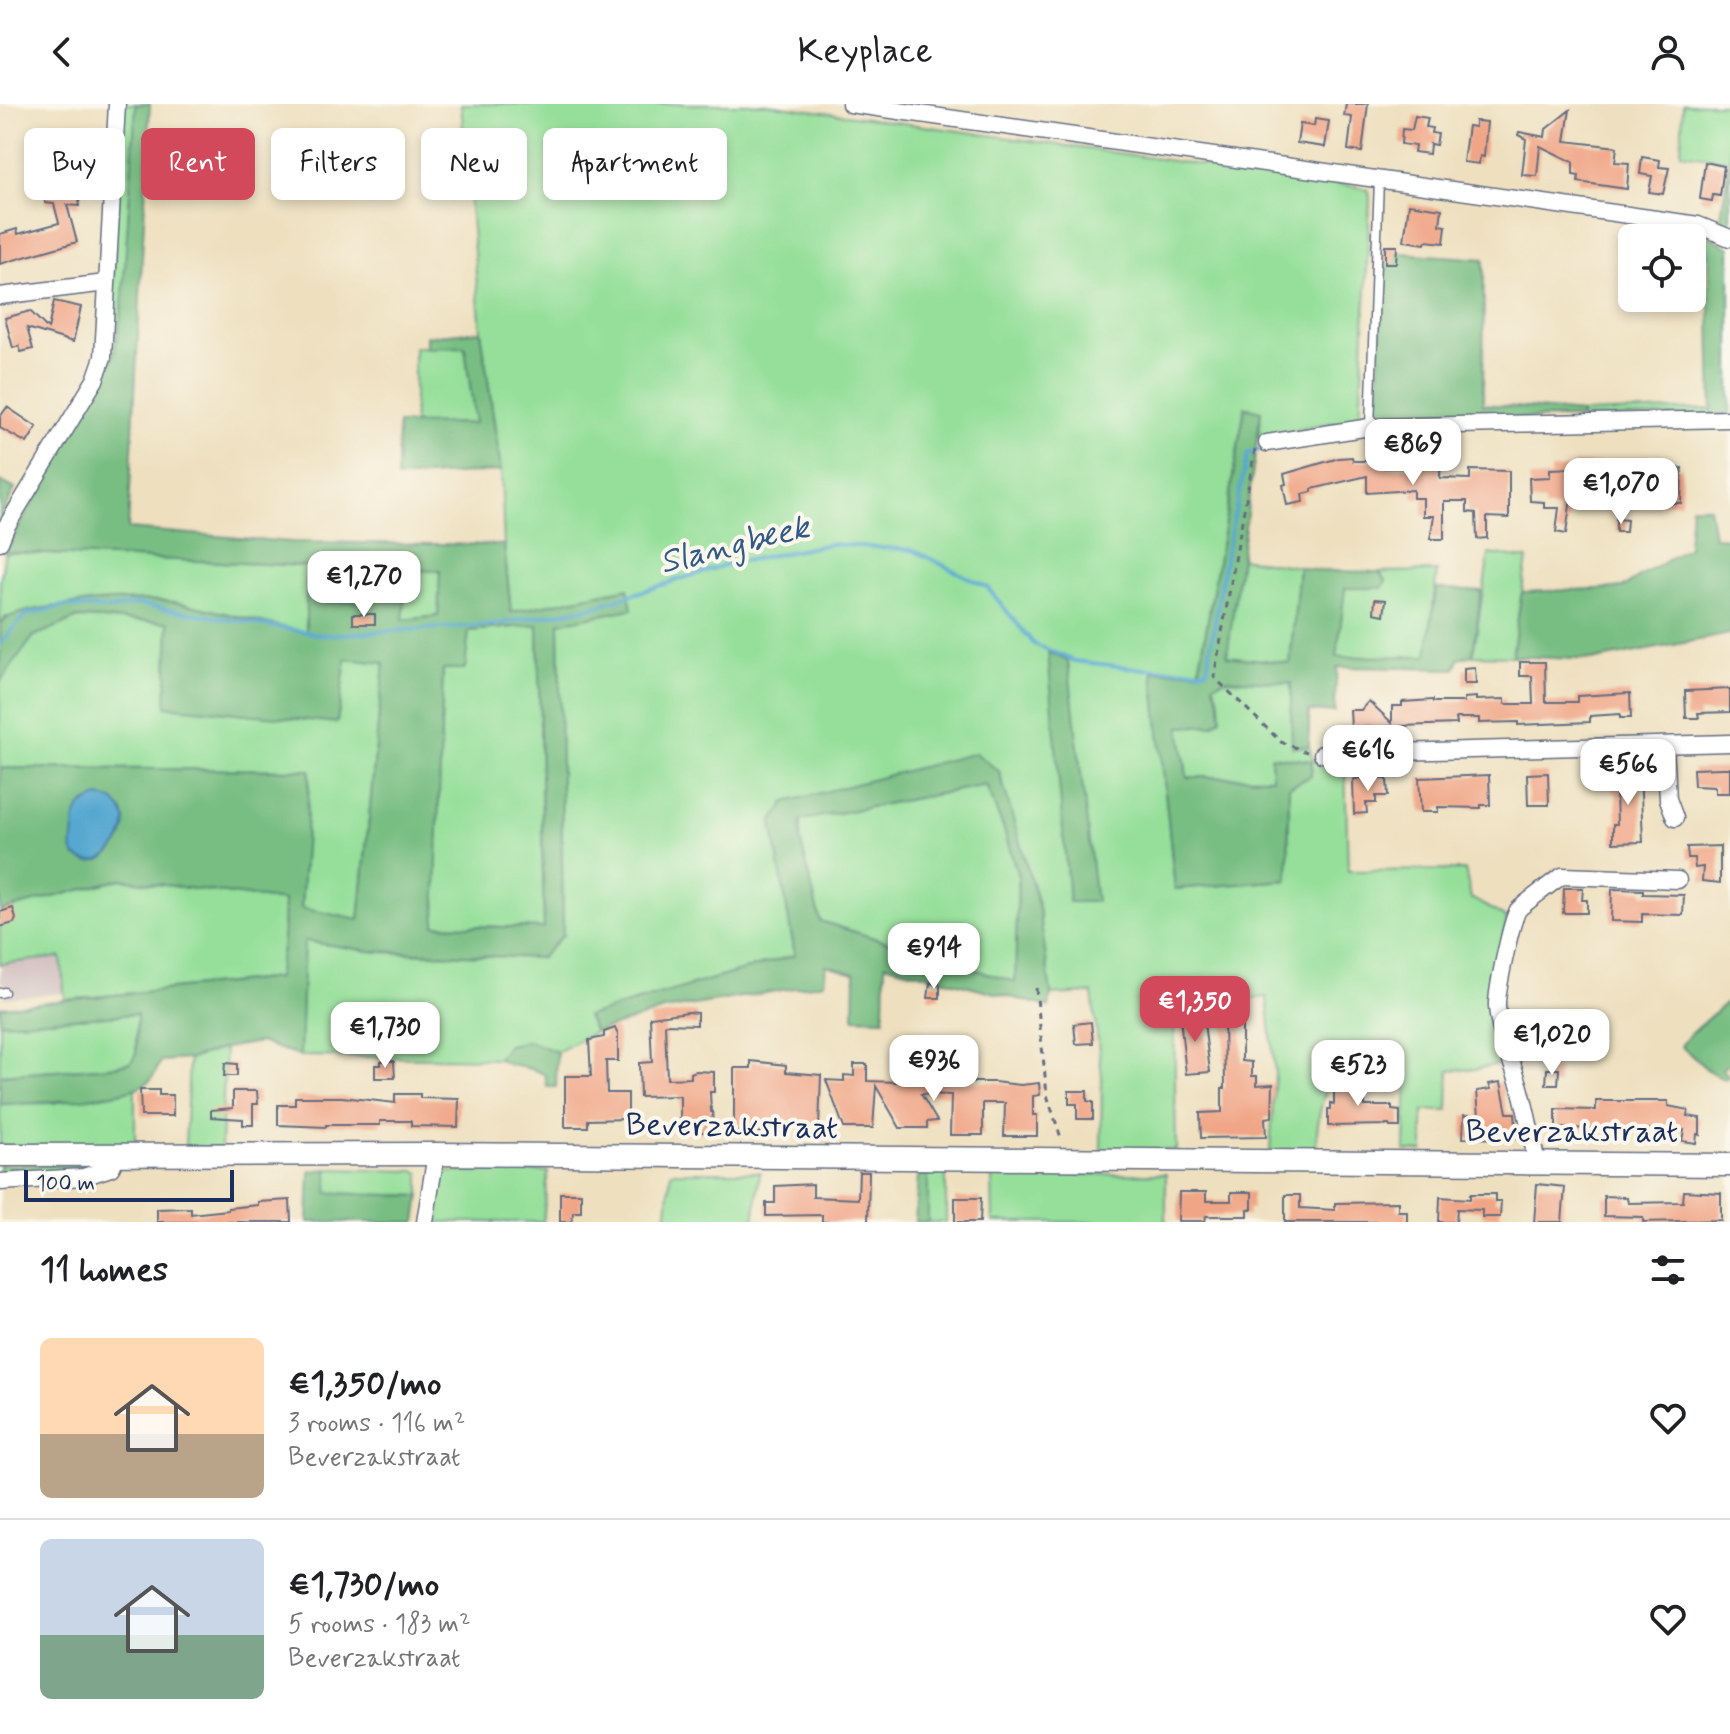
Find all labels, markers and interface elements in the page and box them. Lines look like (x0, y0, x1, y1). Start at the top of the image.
text: Keyplace (797, 29, 933, 76)
icon: back (40, 30, 84, 74)
icon: person (1646, 30, 1690, 74)
chip: Buy (24, 128, 125, 200)
chip: Rent (141, 128, 255, 200)
chip: Filters (271, 128, 405, 200)
chip: New (421, 128, 527, 200)
chip: Apartment (543, 128, 727, 200)
map controls (1618, 224, 1706, 312)
button: locate (1618, 224, 1706, 312)
pin: €869 (1366, 419, 1460, 487)
text: €869 (1383, 428, 1443, 462)
pin: €1,070 (1556, 458, 1686, 526)
text: €1,070 (1582, 467, 1660, 501)
water label: Slangbeek (655, 505, 816, 586)
pin: €1,270 (299, 551, 429, 619)
text: €1,270 (325, 560, 403, 594)
pin: €616 (1321, 725, 1415, 793)
text: €616 (1341, 734, 1395, 768)
pin: €566 (1581, 739, 1675, 807)
text: €566 (1598, 748, 1658, 782)
pin: €914 (887, 923, 981, 991)
text: €914 (906, 932, 962, 966)
pin: €1,350 (1130, 976, 1260, 1044)
text: €1,350 (1158, 985, 1232, 1019)
pin: €1,730 (320, 1002, 450, 1070)
pin: €1,020 (1487, 1009, 1617, 1077)
text: €1,730 (349, 1011, 421, 1045)
text: €1,020 (1512, 1018, 1592, 1052)
pin: €936 (887, 1035, 981, 1103)
pin: €523 (1311, 1040, 1405, 1108)
text: €936 (907, 1044, 961, 1078)
text: €523 (1329, 1049, 1387, 1083)
street label: Beverzakstraat (625, 1104, 839, 1150)
street label: Beverzakstraat (1466, 1111, 1678, 1153)
scale bar (24, 1166, 234, 1202)
text: 100 m (36, 1170, 95, 1198)
text: 11 homes (40, 1248, 168, 1293)
icon: filters (1646, 1248, 1690, 1292)
text: €1,350/mo (288, 1362, 442, 1407)
icon: home (104, 1370, 200, 1466)
icon: heart (1646, 1396, 1690, 1440)
text: 3 rooms · 116 m² (288, 1407, 465, 1441)
text: Beverzakstraat (288, 1441, 461, 1475)
text: €1,730/mo (288, 1563, 439, 1608)
icon: home (104, 1571, 200, 1667)
icon: heart (1646, 1597, 1690, 1641)
text: 5 rooms · 183 m² (288, 1608, 471, 1642)
text: Beverzakstraat (288, 1642, 461, 1676)

